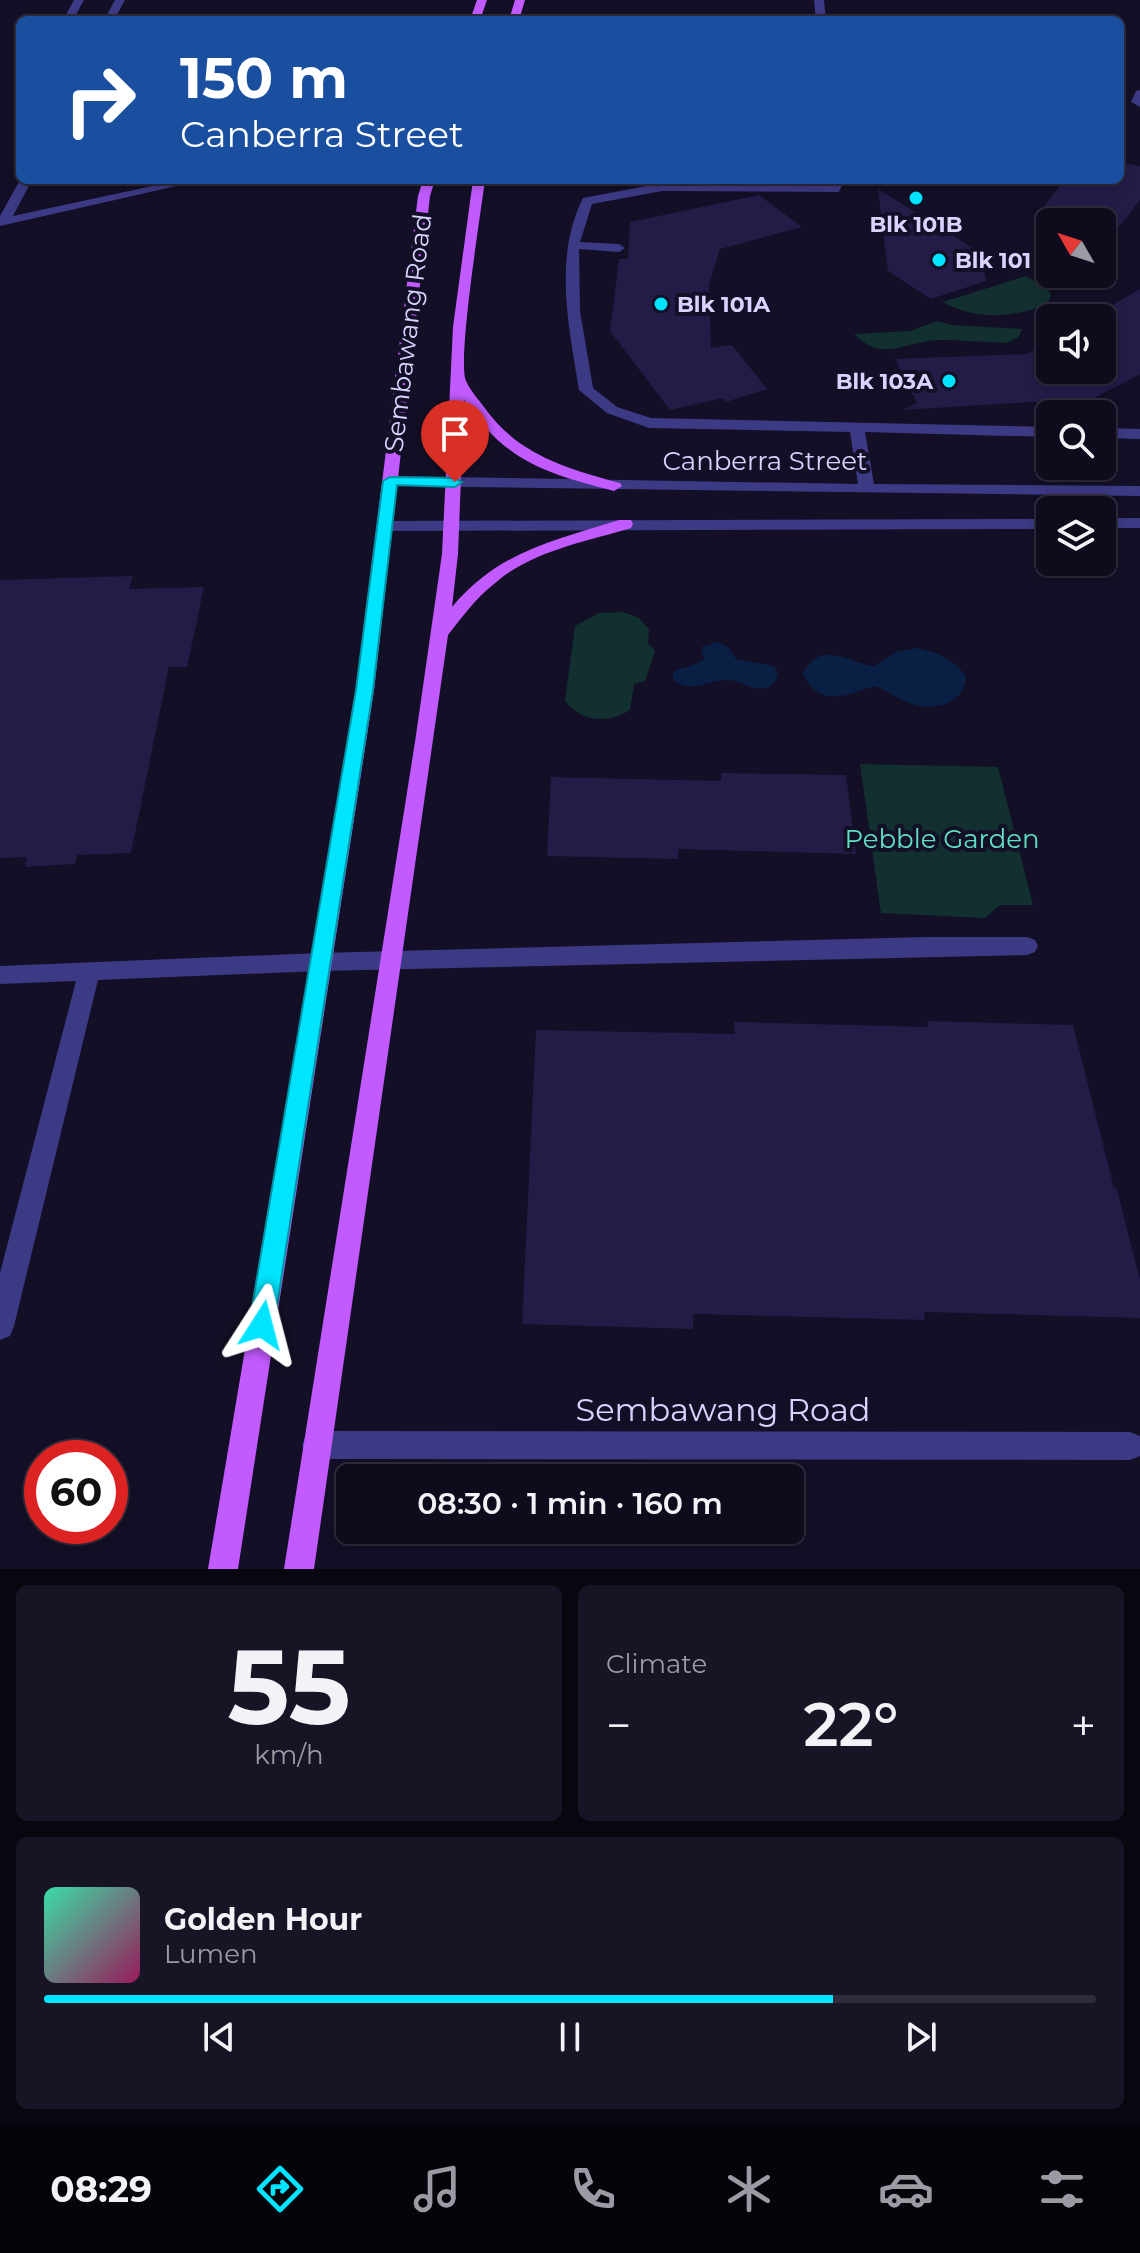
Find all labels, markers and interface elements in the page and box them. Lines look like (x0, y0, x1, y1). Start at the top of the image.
text: 150 m (180, 44, 348, 112)
icon: right (48, 48, 152, 152)
text: Canberra Street (180, 112, 464, 156)
marker: Blk 101B (907, 189, 925, 207)
north arrow (1036, 208, 1116, 288)
map controls (1036, 208, 1116, 576)
place label: Blk 101B (869, 211, 963, 238)
street label: Sembawang Road (378, 212, 438, 454)
place label: Blk 101 (955, 247, 1031, 274)
marker: Blk 101 (930, 251, 948, 269)
place label: Blk 101A (677, 291, 771, 318)
marker: Blk 101A (652, 295, 670, 313)
button: sound (1036, 304, 1116, 384)
place label: Blk 103A (836, 368, 934, 395)
marker: Blk 103A (940, 372, 958, 390)
pin (421, 400, 489, 482)
button: search (1036, 400, 1116, 480)
icon: arrive (433, 412, 477, 456)
street label: Canberra Street (663, 445, 867, 477)
button: layers (1036, 496, 1116, 576)
park label: Pebble Garden (844, 823, 1040, 855)
position arrow (220, 1283, 304, 1367)
street label: Sembawang Road (575, 1390, 871, 1429)
speed limit sign: 60 (24, 1440, 128, 1544)
text: 08:30 · 1 min · 160 m (417, 1485, 723, 1522)
text: 55 (227, 1623, 351, 1750)
text: Climate (606, 1648, 707, 1680)
text: 22° (804, 1688, 898, 1761)
text: − (606, 1698, 631, 1752)
text: + (1071, 1698, 1096, 1752)
text: km/h (254, 1739, 324, 1771)
text: Golden Hour (164, 1901, 362, 1938)
text: Lumen (164, 1938, 257, 1970)
icon: previous (197, 2015, 241, 2059)
icon: pause (548, 2015, 592, 2059)
icon: next (899, 2015, 943, 2059)
icon: directions (252, 2161, 308, 2217)
icon: music (409, 2161, 465, 2217)
icon: phone (565, 2161, 621, 2217)
icon: climate (721, 2161, 777, 2217)
icon: car (878, 2161, 934, 2217)
icon: filters (1034, 2161, 1090, 2217)
text: 08:29 (50, 2167, 152, 2211)

